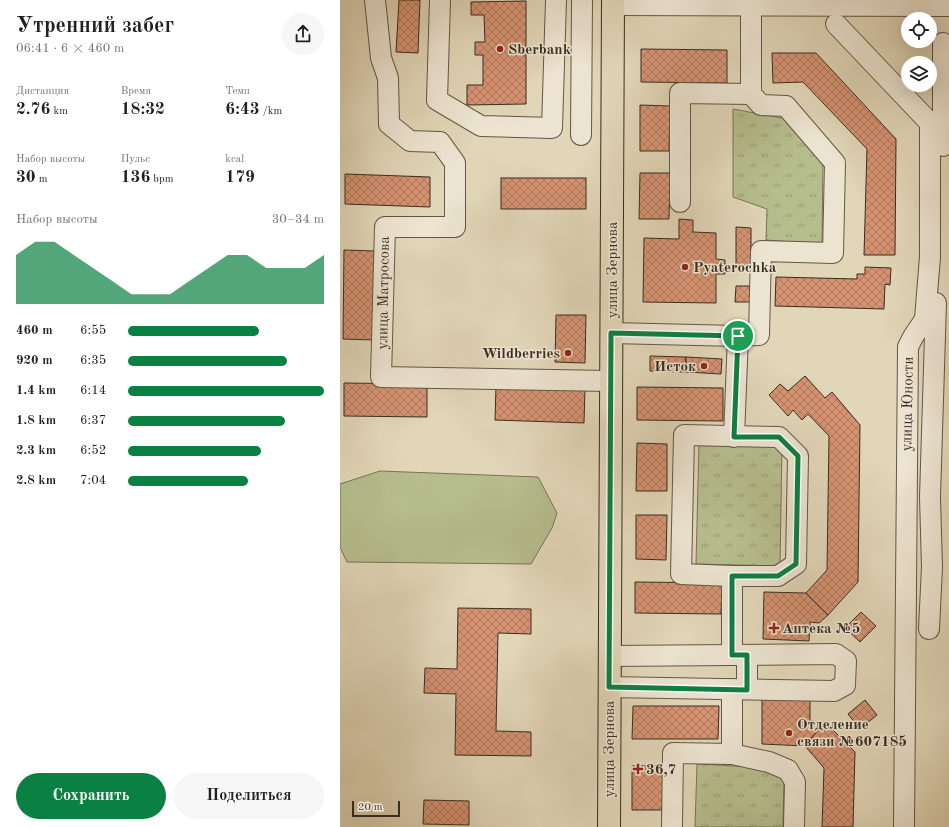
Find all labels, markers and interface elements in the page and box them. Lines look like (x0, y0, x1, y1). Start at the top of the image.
map controls (901, 12, 937, 92)
button: locate (901, 12, 937, 48)
button: share (282, 13, 324, 55)
text: Утренний забег (16, 15, 174, 37)
text: 06:41 · 6 × 460 m (16, 42, 124, 55)
place label: Sberbank (508, 43, 572, 58)
marker: Sberbank (495, 44, 505, 54)
button: layers (901, 56, 937, 92)
text: Дистанция (16, 86, 69, 97)
text: Время (121, 86, 151, 97)
text: Темп (225, 86, 250, 97)
text: 2.76 (16, 101, 50, 118)
text: 18:32 (121, 101, 165, 118)
text: 6:43 (225, 101, 260, 118)
text: km (50, 106, 68, 117)
text: /km (260, 106, 282, 117)
text: Набор высоты (16, 154, 85, 165)
text: Пульс (121, 154, 150, 165)
text: kcal (225, 154, 244, 165)
text: 30 (16, 169, 36, 186)
text: 136 (121, 169, 150, 186)
text: 179 (225, 169, 255, 186)
text: m (36, 174, 48, 185)
text: bpm (150, 174, 173, 185)
text: Набор высоты (16, 213, 98, 226)
text: 30–34 m (272, 213, 324, 226)
street label: улица Зернова (606, 221, 621, 318)
street label: улица Матросова (376, 236, 393, 350)
place label: Pyaterochka (693, 261, 777, 276)
marker: Pyaterochka (680, 262, 690, 272)
pin (721, 319, 755, 353)
text: 460 m (16, 324, 53, 337)
text: 6:55 (80, 324, 106, 337)
icon: arrive (727, 325, 749, 347)
place label: Wildberries (482, 347, 560, 362)
marker: Wildberries (563, 348, 573, 358)
text: 920 m (16, 354, 53, 367)
text: 6:35 (80, 354, 106, 367)
street label: улица Юности (900, 356, 917, 452)
place label: Исток (654, 360, 696, 375)
marker: Исток (699, 361, 709, 371)
text: 1.4 km (16, 384, 56, 397)
text: 6:14 (80, 384, 106, 397)
text: 1.8 km (16, 414, 56, 427)
text: 6:37 (80, 414, 106, 427)
text: 2.3 km (16, 444, 56, 457)
text: 6:52 (80, 444, 106, 457)
text: 2.8 km (16, 474, 56, 487)
text: 7:04 (80, 474, 106, 487)
place label: Аптека №5 (782, 622, 861, 637)
marker: Аптека №5 (769, 623, 779, 633)
street label: улица Зернова (603, 700, 618, 797)
place label: Отделение связи №607185 (797, 718, 907, 750)
marker: Отделение связи №607185 (784, 728, 794, 738)
place label: 36,7 (646, 763, 676, 778)
marker: 36,7 (633, 764, 643, 774)
button: Сохранить (16, 773, 166, 819)
button: Поделиться (174, 773, 324, 819)
scale bar (352, 799, 400, 818)
text: 20 m (358, 802, 383, 813)

